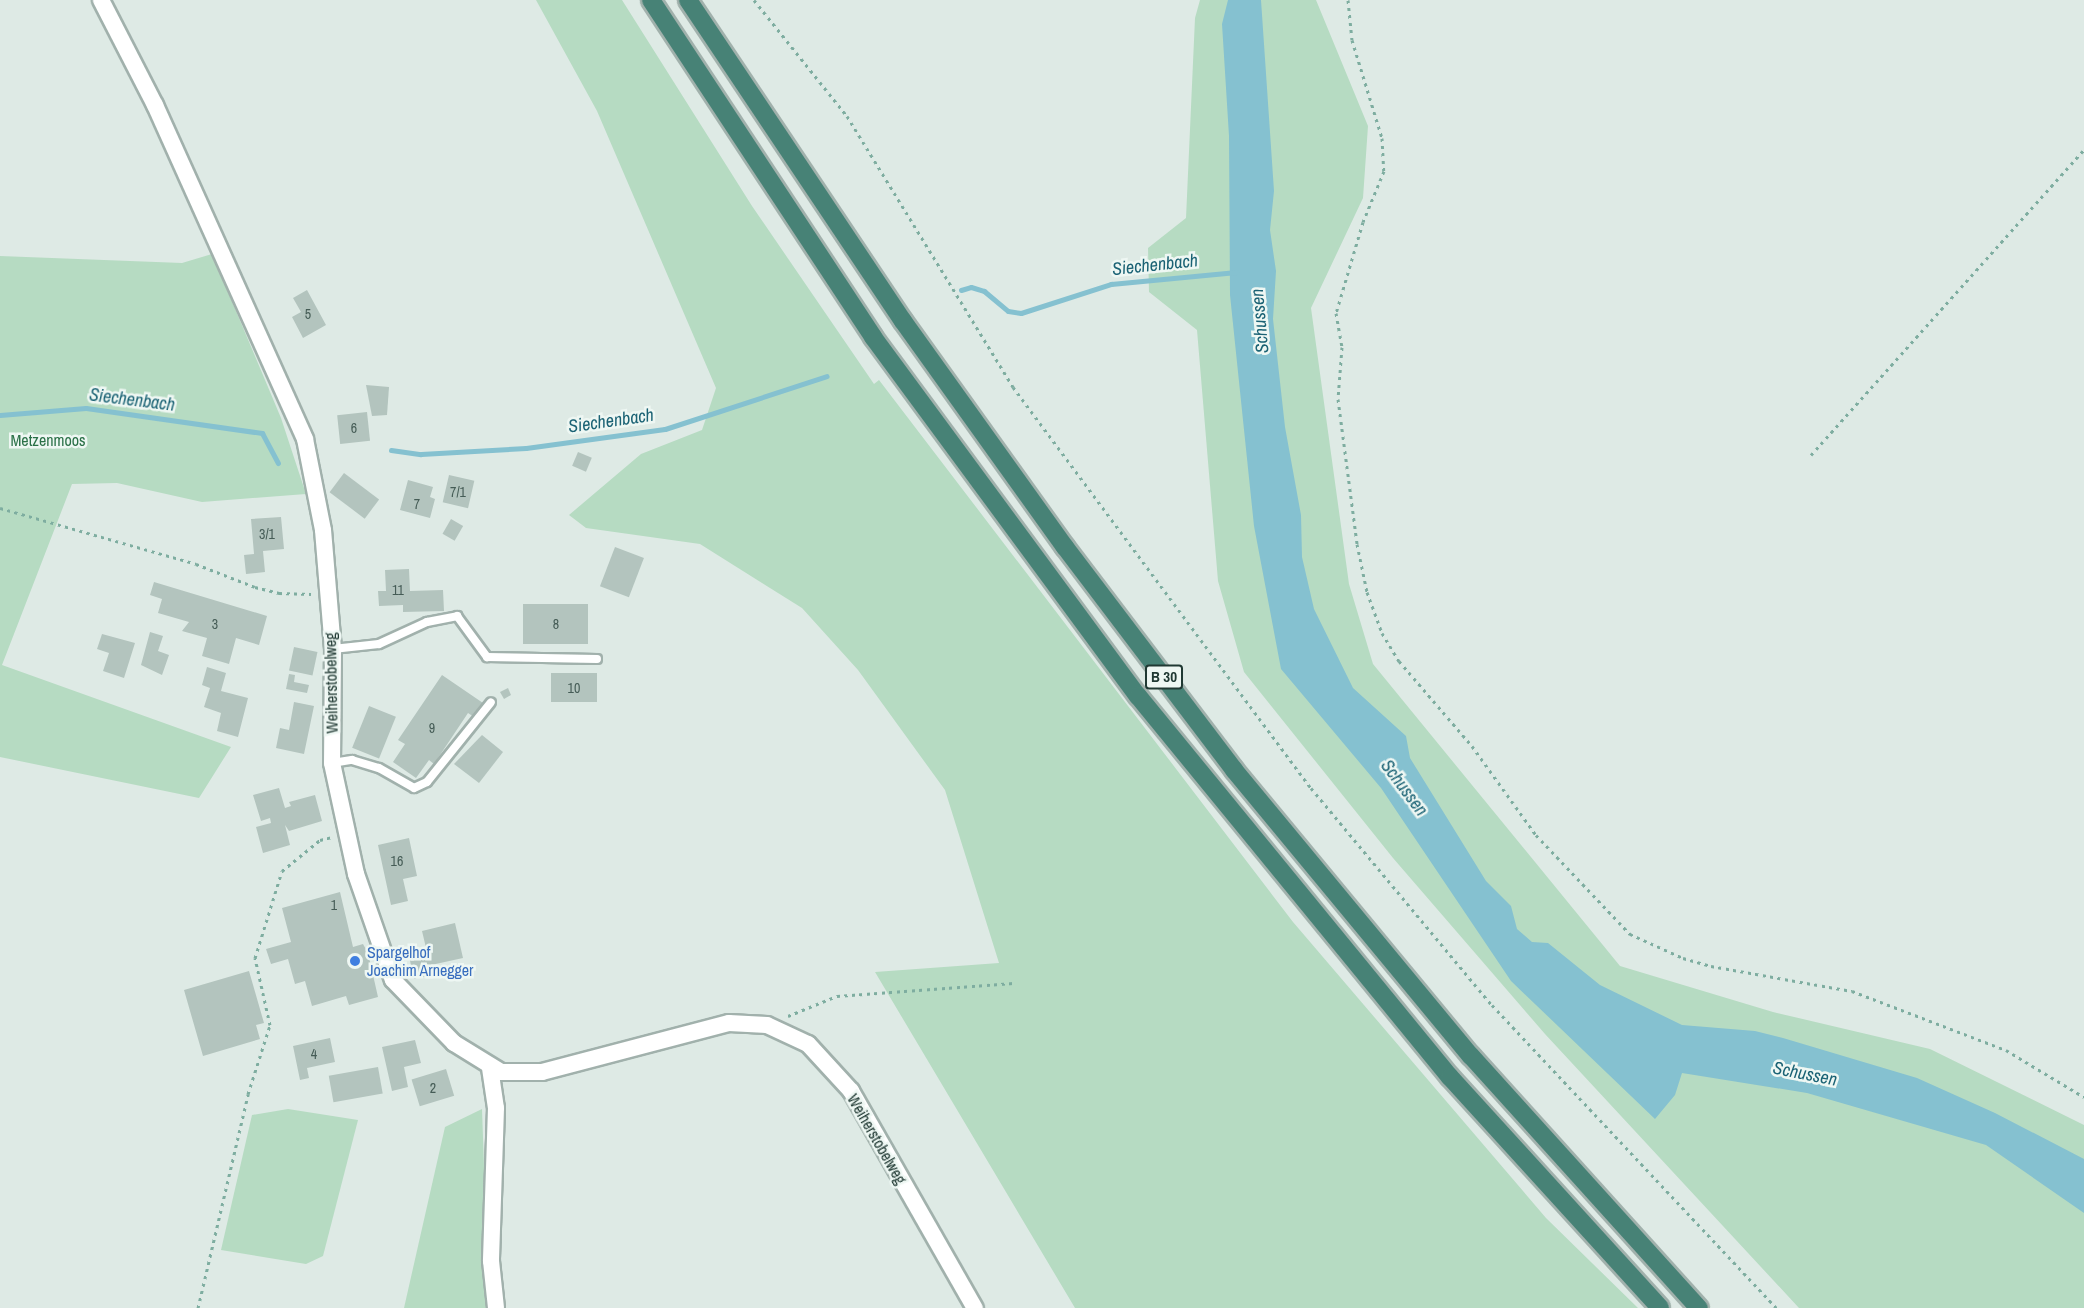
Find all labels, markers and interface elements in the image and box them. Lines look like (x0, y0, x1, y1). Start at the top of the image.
water label: Siechenbach (1111, 250, 1199, 280)
water label: Schussen (1246, 288, 1274, 354)
house number: 5 (305, 306, 311, 322)
water label: Siechenbach (88, 384, 176, 416)
water label: Siechenbach (567, 404, 655, 438)
house number: 6 (351, 420, 357, 436)
park label: Metzenmoos (10, 430, 86, 450)
house number: 7/1 (450, 484, 466, 500)
house number: 7 (414, 496, 420, 512)
house number: 3/1 (259, 526, 275, 542)
house number: 11 (392, 582, 404, 598)
house number: 3 (212, 616, 218, 632)
house number: 8 (553, 616, 559, 632)
street label: Weiherstobelweg (321, 632, 341, 734)
road number: B 30 (1144, 665, 1184, 689)
house number: 10 (568, 680, 580, 696)
house number: 9 (429, 720, 435, 736)
water label: Schussen (1376, 756, 1432, 820)
house number: 16 (391, 853, 403, 869)
house number: 1 (331, 897, 337, 913)
place label: Spargelhof Joachim Arnegger (367, 942, 474, 980)
marker: Spargelhof Joachim Arnegger (348, 954, 362, 968)
house number: 4 (311, 1046, 317, 1062)
water label: Schussen (1771, 1057, 1839, 1091)
house number: 2 (430, 1080, 436, 1096)
street label: Weiherstobelweg (843, 1090, 911, 1188)

